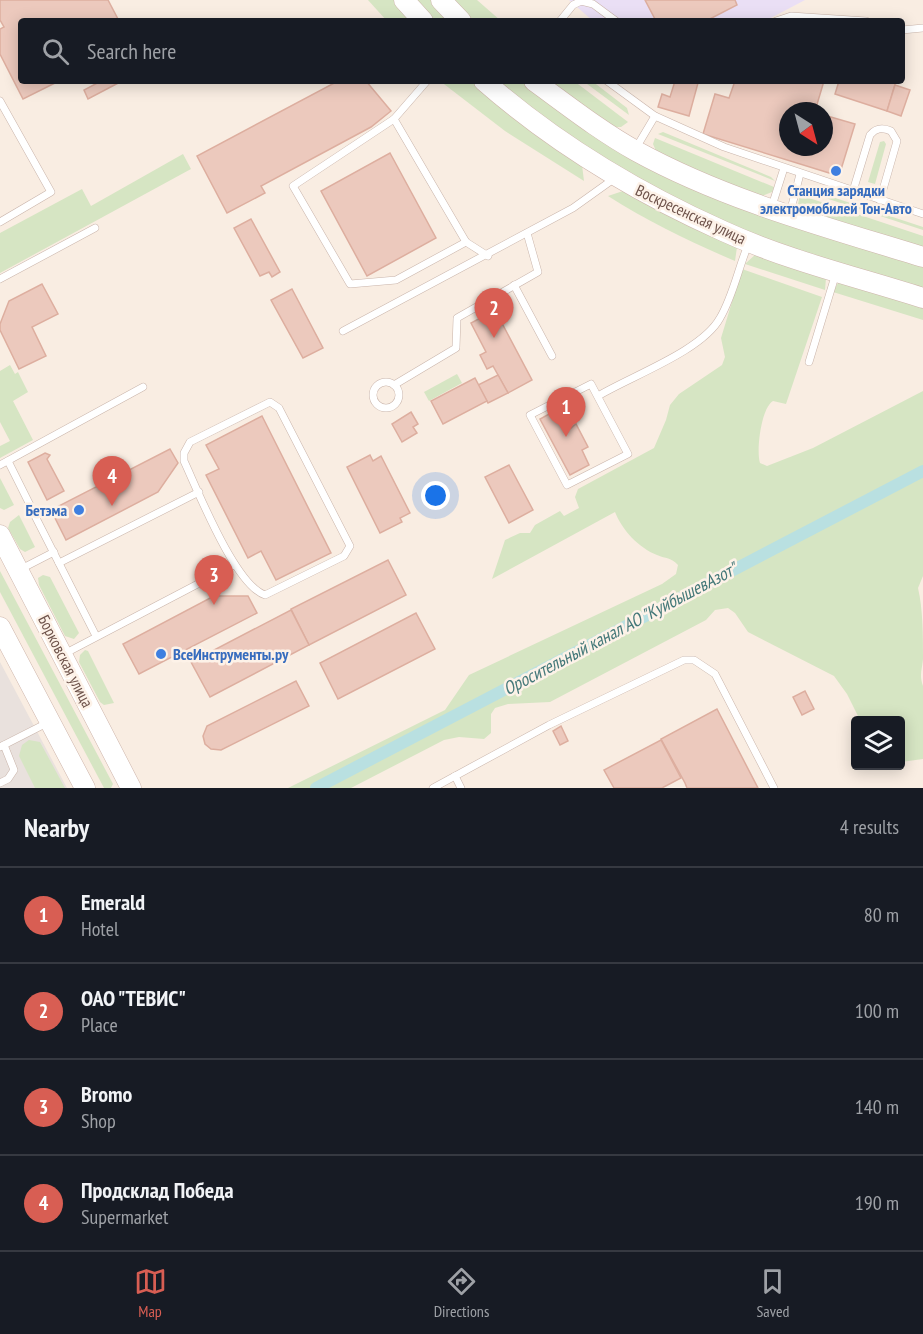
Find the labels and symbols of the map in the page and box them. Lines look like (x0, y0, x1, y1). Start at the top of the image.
north arrow (779, 102, 833, 156)
marker: Станция зарядки электромобилей Тон-Авто (829, 164, 843, 178)
street label: Воскресенская улица (633, 180, 749, 248)
place label: Станция зарядки электромобилей Тон-Авто (760, 180, 912, 218)
pin: 2 (474, 288, 514, 338)
pin: 1 (546, 388, 586, 437)
pin: 4 (92, 456, 132, 506)
your location (421, 481, 450, 510)
place label: Бетэма (25, 500, 67, 520)
marker: Бетэма (72, 503, 86, 517)
pin: 3 (194, 556, 234, 605)
water label: Оросительный канал АО "КуйбышевАзот" (499, 556, 743, 700)
street label: Борковская улица (34, 611, 98, 711)
place label: ВсеИнструменты.ру (173, 644, 289, 664)
marker: ВсеИнструменты.ру (154, 647, 168, 661)

